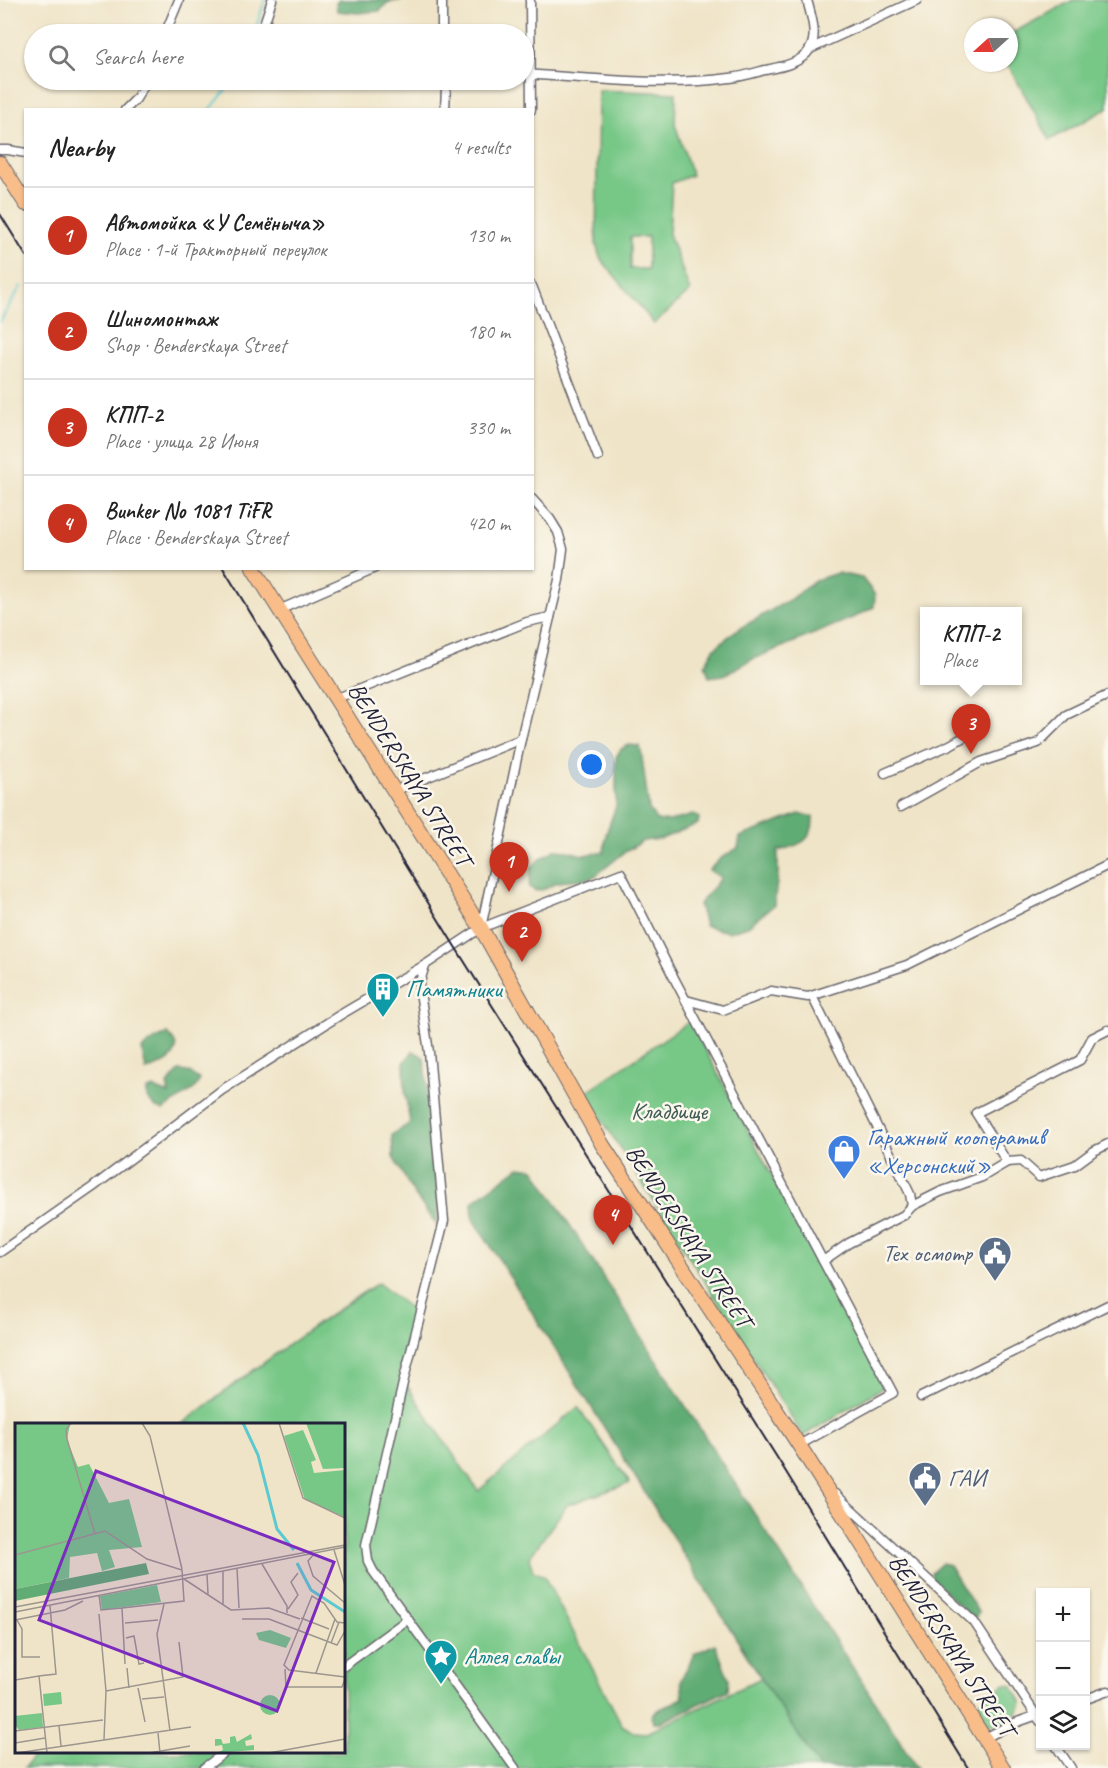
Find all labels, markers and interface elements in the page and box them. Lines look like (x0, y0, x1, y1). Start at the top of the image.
north arrow (964, 18, 1018, 72)
search box (24, 24, 534, 90)
icon: search (45, 41, 78, 74)
text: Search here (93, 43, 183, 71)
text: Nearby (48, 131, 113, 164)
text: 4 results (451, 135, 510, 160)
text: Автомойка «У Семёныча» (105, 209, 325, 237)
text: 1 (63, 223, 72, 248)
text: 130 m (467, 223, 510, 248)
text: Place · 1-й Тракторный переулок (105, 237, 326, 262)
text: Шиномонтаж (105, 305, 218, 333)
text: 2 (63, 319, 72, 344)
text: 180 m (467, 319, 510, 344)
text: Shop · Benderskaya Street (105, 333, 286, 358)
text: КПП-2 (105, 401, 163, 429)
text: 3 (63, 415, 72, 440)
text: 330 m (467, 415, 510, 440)
text: Place · улица 28 Июня (105, 429, 257, 454)
text: Bunker No 1081 TiFR (105, 497, 271, 525)
text: 4 (63, 511, 72, 536)
text: 420 m (467, 511, 510, 536)
text: Place · Benderskaya Street (105, 525, 287, 550)
popup (920, 607, 1022, 685)
text: КПП-2 (942, 620, 1000, 648)
text: Place (942, 648, 977, 673)
street label: BENDERSKAYA STREET (341, 677, 482, 876)
pin: 3 (952, 704, 990, 754)
your location (577, 750, 606, 779)
pin: 1 (490, 842, 528, 892)
pin: 2 (502, 912, 542, 962)
building icon: Памятники (365, 971, 401, 1018)
place label: Памятники (406, 974, 504, 1004)
park label: Кладбище (631, 1096, 709, 1126)
place label: Гаражный кооператив «Херсонский» (867, 1122, 1049, 1180)
shop icon: Гаражный кооператив «Херсонский» (826, 1133, 862, 1180)
street label: BENDERSKAYA STREET (619, 1139, 762, 1338)
pin: 4 (594, 1196, 632, 1245)
public building icon: Тех осмотр (977, 1235, 1013, 1282)
place label: Тех осмотр (883, 1238, 974, 1268)
inset map (15, 1423, 345, 1753)
public building icon: ГАИ (907, 1460, 943, 1507)
place label: ГАИ (948, 1463, 990, 1493)
street label: BENDERSKAYA STREET (882, 1548, 1025, 1747)
map controls (1036, 1588, 1090, 1750)
button: + (1036, 1588, 1090, 1642)
place icon: Аллея славы (423, 1638, 459, 1685)
place label: Аллея славы (464, 1641, 562, 1671)
button: − (1036, 1642, 1090, 1696)
button: layers (1036, 1696, 1090, 1750)

